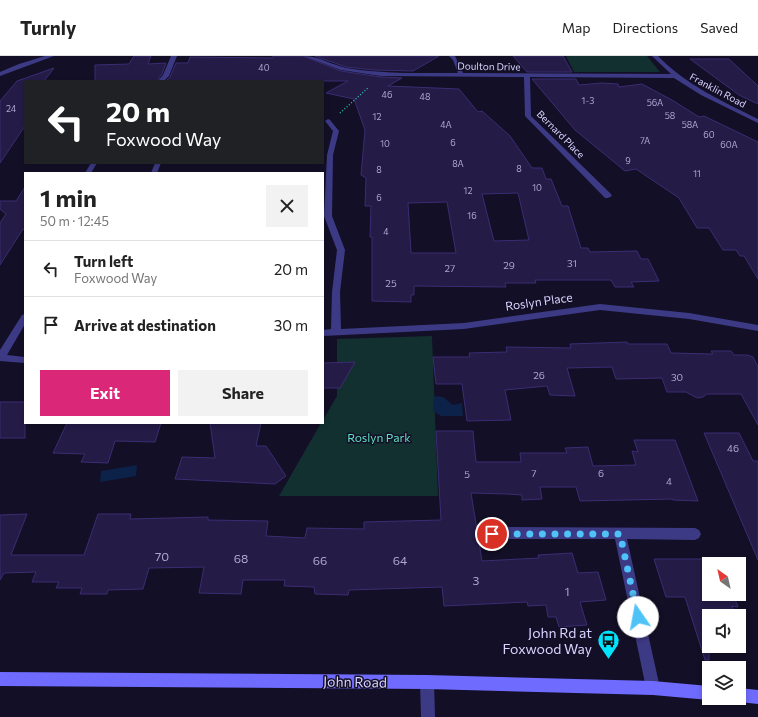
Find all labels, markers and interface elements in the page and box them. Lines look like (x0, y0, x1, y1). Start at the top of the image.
text: Turnly (20, 16, 76, 39)
text: Map (562, 19, 591, 36)
text: Directions (613, 19, 678, 36)
text: Saved (700, 19, 738, 36)
street label: Doulton Drive (457, 59, 521, 73)
house number: 40 (258, 62, 270, 73)
street label: Franklin Road (688, 70, 748, 110)
house number: 46 (382, 89, 392, 100)
house number: 48 (420, 91, 430, 102)
text: 20 m (106, 94, 170, 128)
house number: 1-3 (582, 95, 594, 106)
icon: left (40, 96, 92, 148)
house number: 56A (647, 97, 663, 108)
house number: 24 (6, 103, 17, 114)
street label: Bernard Place (535, 108, 587, 160)
house number: 58 (665, 110, 675, 121)
house number: 12 (373, 111, 381, 122)
house number: 4A (440, 119, 452, 130)
house number: 58A (682, 119, 698, 130)
text: Foxwood Way (106, 128, 221, 150)
house number: 60 (703, 129, 715, 140)
house number: 7A (640, 135, 650, 146)
house number: 6 (450, 137, 456, 148)
house number: 10 (380, 138, 390, 149)
house number: 60A (720, 139, 738, 150)
house number: 9 (625, 155, 631, 166)
house number: 8A (452, 158, 464, 169)
house number: 8 (516, 163, 522, 174)
house number: 8 (376, 164, 382, 175)
house number: 11 (693, 168, 701, 179)
house number: 10 (532, 182, 542, 193)
text: 1 min (40, 183, 97, 212)
button: close (266, 185, 308, 227)
house number: 12 (464, 185, 472, 196)
house number: 6 (376, 192, 382, 203)
house number: 16 (467, 210, 477, 221)
text: 50 m · 12:45 (40, 213, 109, 229)
house number: 4 (383, 226, 389, 237)
text: Turn left (74, 252, 133, 270)
house number: 31 (567, 257, 577, 269)
icon: left (40, 258, 62, 280)
house number: 29 (503, 259, 515, 271)
text: 20 m (274, 260, 308, 278)
house number: 27 (445, 262, 455, 274)
text: Foxwood Way (74, 270, 157, 286)
house number: 25 (385, 277, 397, 289)
street label: Roslyn Place (504, 289, 573, 313)
icon: arrive (40, 314, 62, 336)
text: Arrive at destination (74, 316, 216, 334)
text: 30 m (274, 316, 308, 334)
house number: 26 (533, 369, 545, 381)
button: Exit (40, 370, 170, 416)
button: Share (178, 370, 308, 416)
house number: 30 (671, 371, 683, 383)
park label: Roslyn Park (347, 430, 411, 444)
house number: 46 (727, 442, 739, 454)
house number: 7 (531, 467, 537, 479)
house number: 6 (598, 467, 604, 479)
house number: 5 (464, 468, 470, 480)
house number: 4 (666, 475, 672, 487)
pin (475, 517, 509, 551)
icon: arrive (481, 523, 503, 545)
house number: 70 (155, 549, 169, 563)
house number: 68 (234, 551, 248, 565)
house number: 66 (313, 553, 327, 567)
house number: 64 (393, 553, 407, 567)
north arrow (702, 557, 746, 601)
map controls (702, 557, 746, 705)
house number: 3 (473, 573, 480, 587)
house number: 1 (564, 584, 570, 598)
position arrow (617, 596, 659, 638)
button: sound (702, 609, 746, 653)
place label: John Rd at Foxwood Way (502, 624, 592, 657)
bus stop icon: John Rd at Foxwood Way (595, 628, 621, 661)
button: layers (702, 661, 746, 705)
street label: John Road (323, 672, 387, 691)

